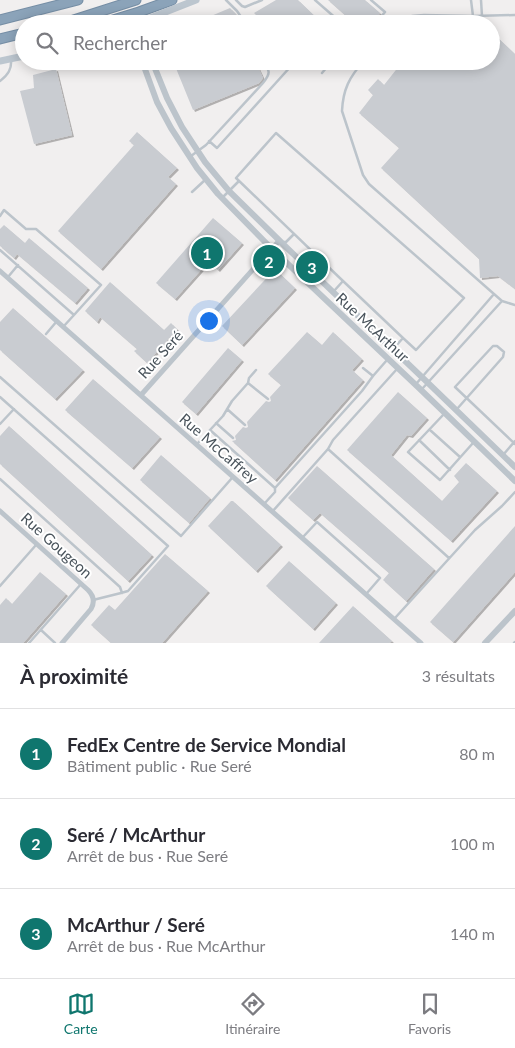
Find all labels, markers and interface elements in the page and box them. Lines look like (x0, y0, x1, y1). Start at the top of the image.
search box (15, 15, 500, 70)
icon: search (33, 29, 61, 57)
text: Rechercher (73, 31, 167, 54)
pin: 1 (191, 234, 223, 272)
pin: 2 (253, 242, 285, 280)
pin: 3 (296, 248, 328, 286)
street label: Rue McArthur (333, 289, 414, 366)
your location (196, 308, 222, 334)
street label: Rue Seré (134, 326, 186, 382)
street label: Rue McCaffrey (176, 409, 262, 487)
street label: Rue Gougeon (18, 508, 96, 582)
text: À proximité (20, 663, 128, 688)
text: 3 résultats (422, 666, 495, 685)
text: FedEx Centre de Service Mondial (67, 733, 346, 756)
text: 1 (31, 744, 41, 763)
text: 80 m (459, 744, 495, 763)
text: Bâtiment public · Rue Seré (67, 756, 252, 775)
text: Seré / McArthur (67, 823, 205, 846)
text: 2 (31, 834, 41, 853)
text: 100 m (450, 834, 495, 853)
text: Arrêt de bus · Rue Seré (67, 846, 228, 865)
text: McArthur / Seré (67, 913, 205, 936)
text: 3 (31, 924, 41, 943)
text: 140 m (450, 924, 495, 943)
text: Arrêt de bus · Rue McArthur (67, 936, 265, 955)
tab: Carte (64, 990, 98, 1037)
tab: Itinéraire (225, 990, 280, 1037)
tab: Favoris (408, 990, 451, 1037)

